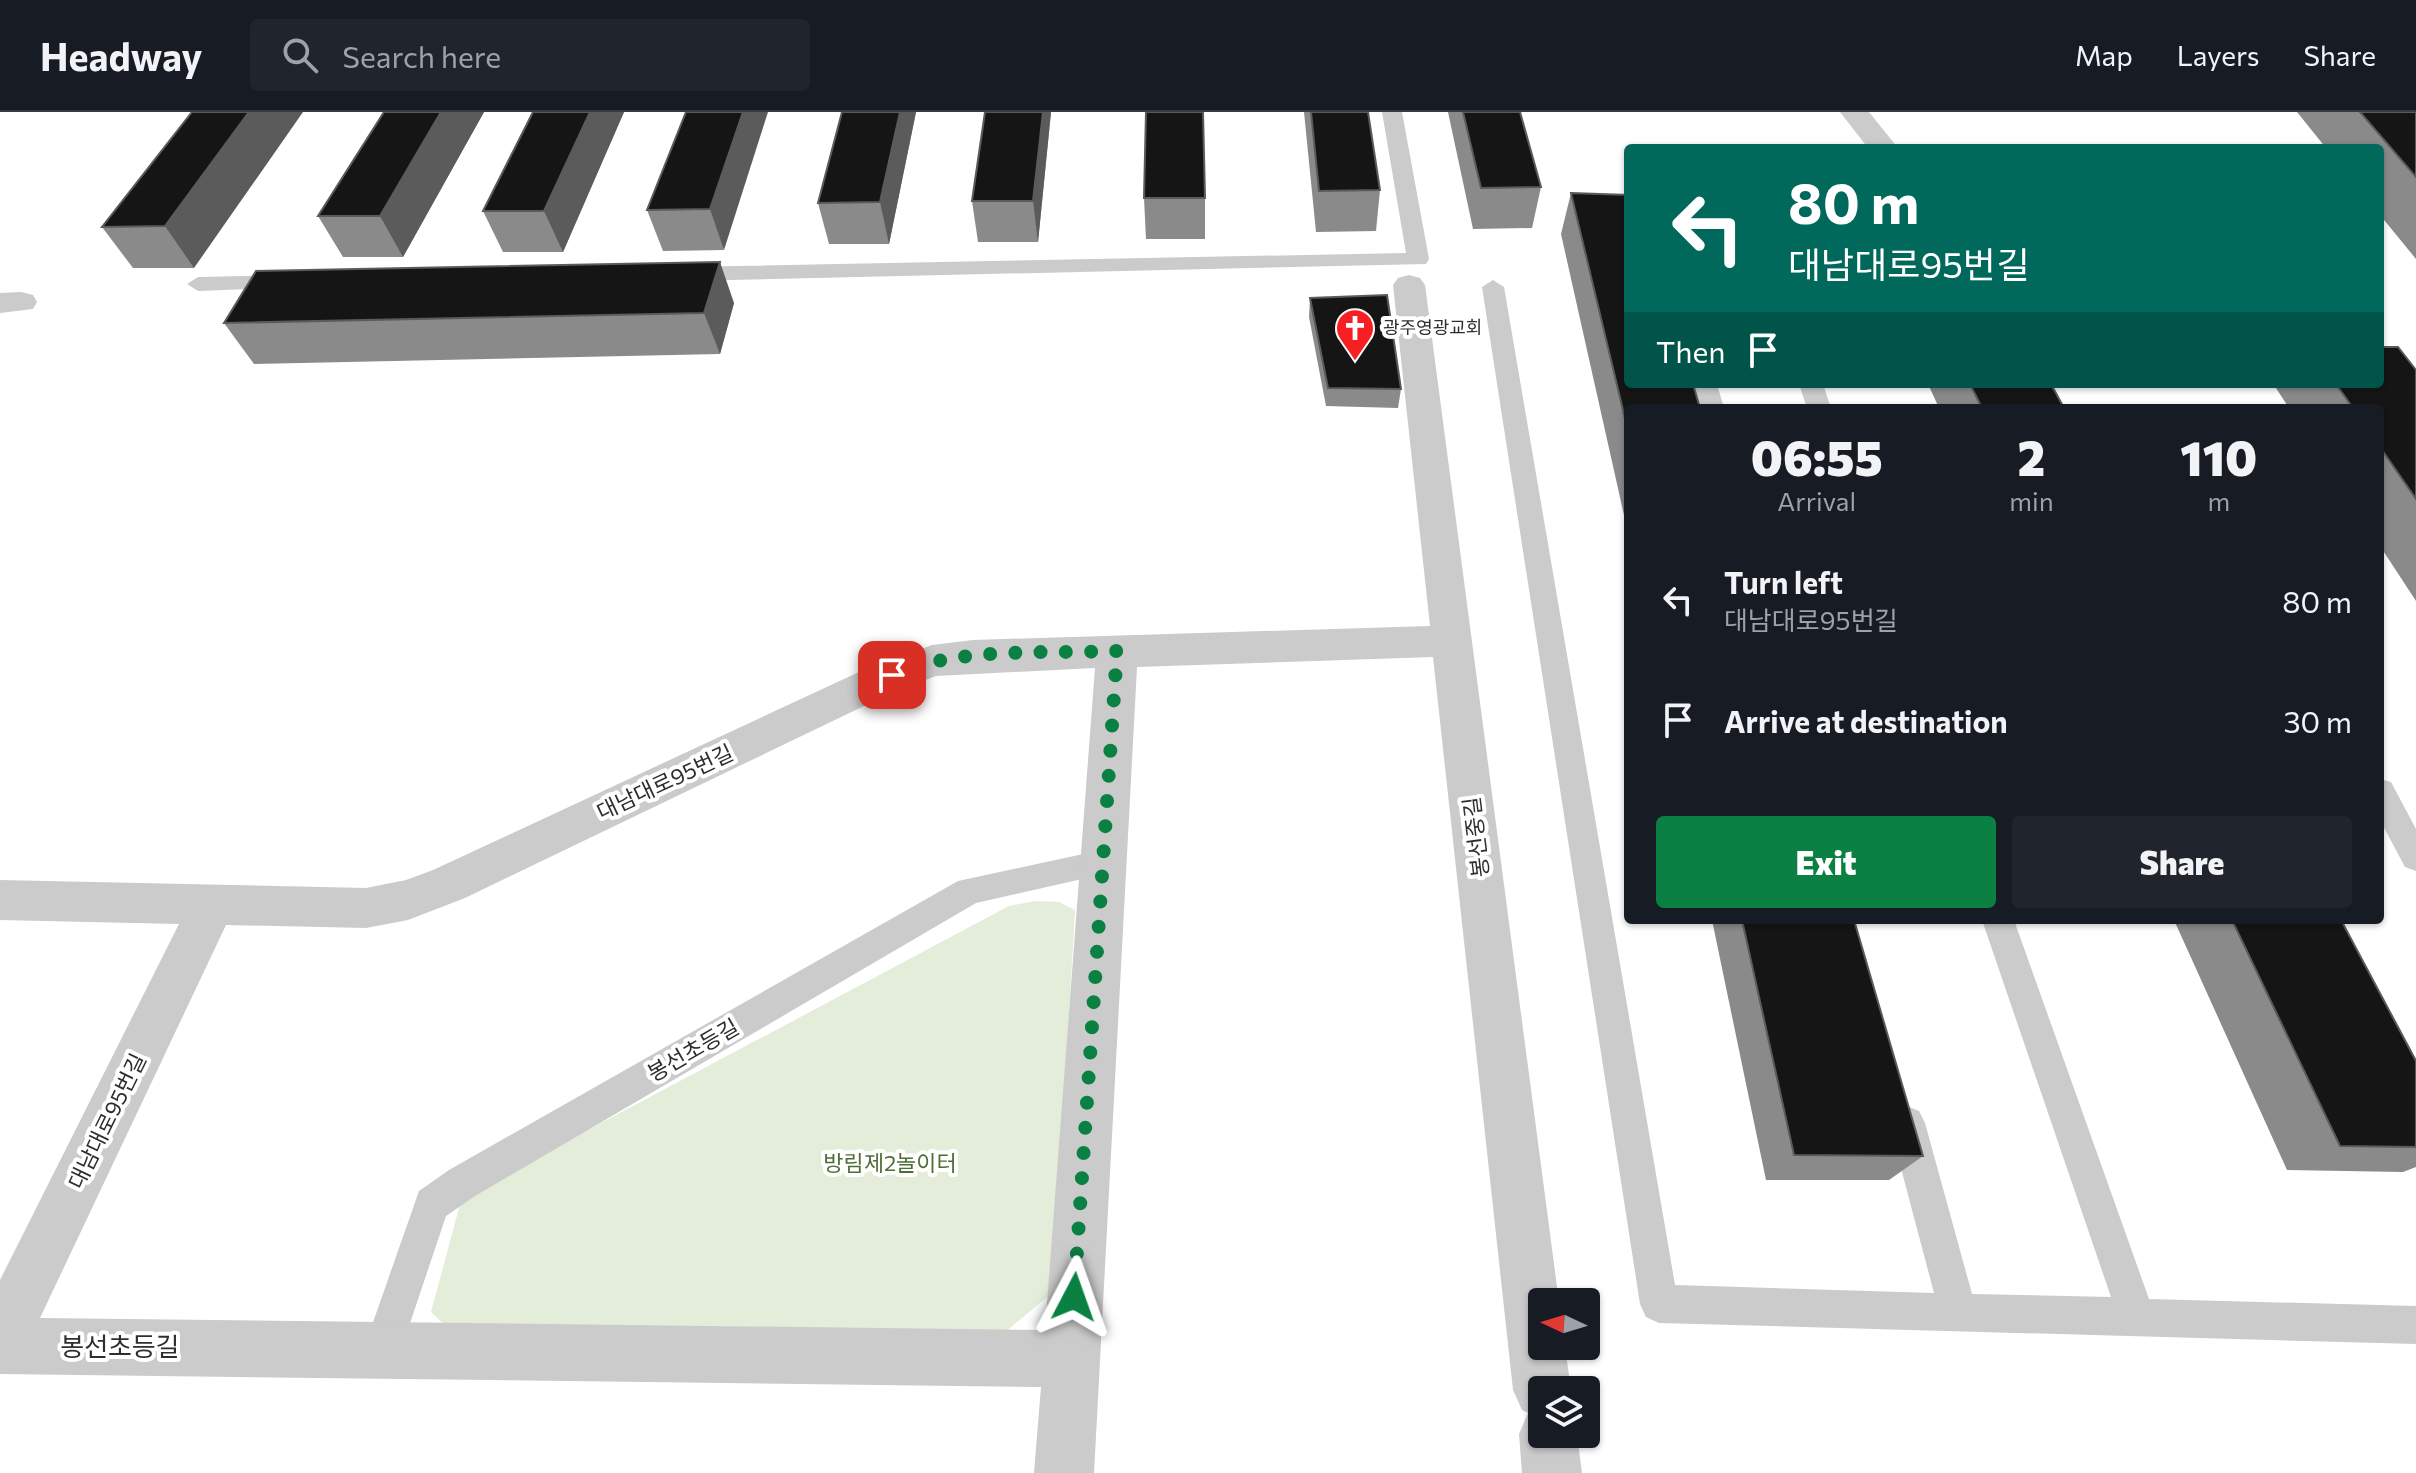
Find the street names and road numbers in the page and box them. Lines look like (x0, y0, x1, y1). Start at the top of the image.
street label: 대남대로95번길 (592, 738, 737, 825)
street label: 봉선중길 (1457, 795, 1494, 879)
street label: 봉선초등길 (642, 1013, 743, 1087)
street label: 대남대로95번길 (62, 1049, 151, 1193)
street label: 봉선초등길 (60, 1330, 180, 1361)

